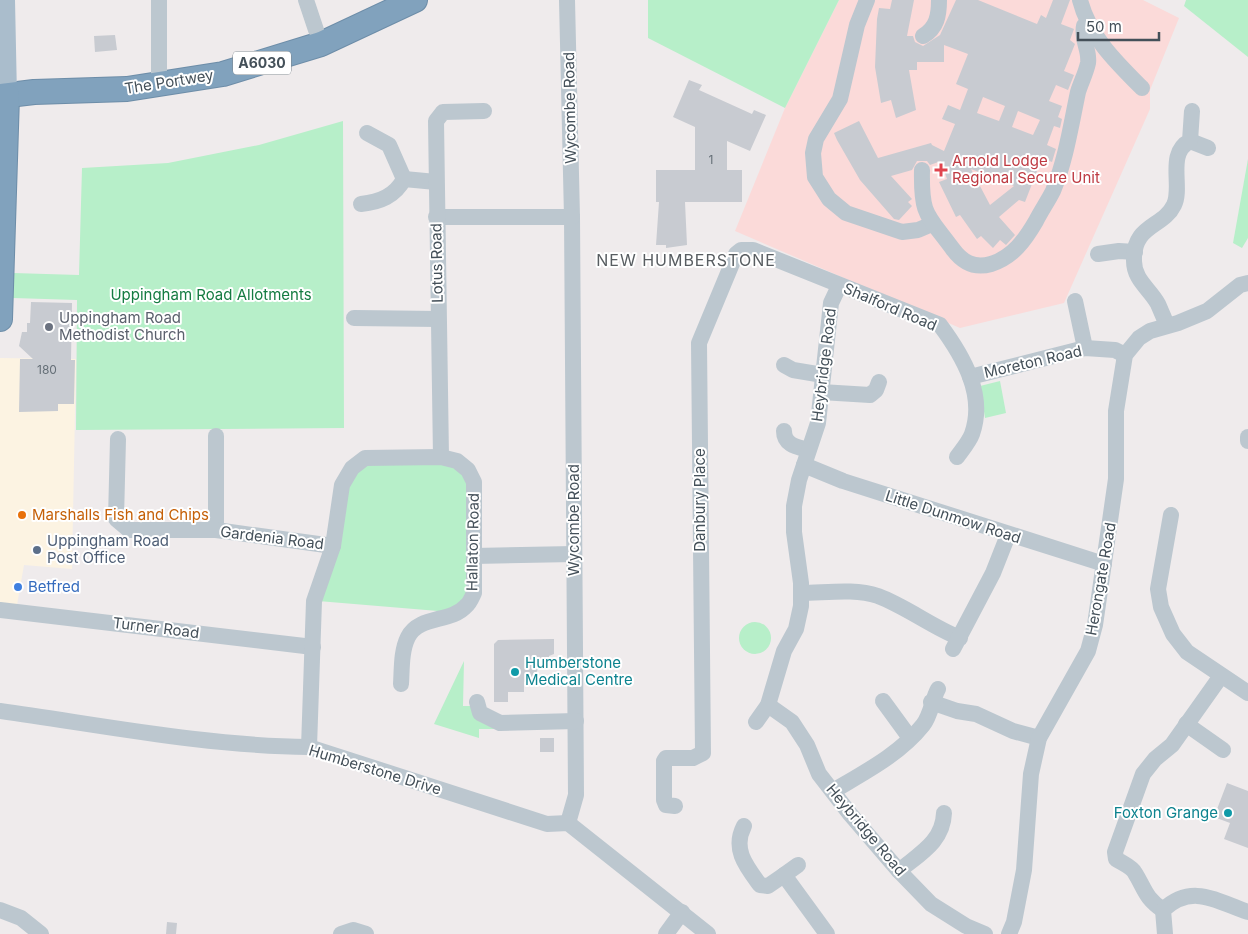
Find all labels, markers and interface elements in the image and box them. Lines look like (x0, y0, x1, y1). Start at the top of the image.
scale bar (1078, 10, 1159, 42)
text: 50 m (1086, 17, 1122, 36)
road number: A6030 (233, 52, 291, 74)
street label: Wycombe Road (559, 52, 580, 164)
street label: The Portwey (123, 65, 215, 98)
place label: Arnold Lodge Regional Secure Unit (952, 151, 1100, 187)
house number: 1 (709, 152, 713, 167)
marker: Arnold Lodge Regional Secure Unit (934, 163, 948, 177)
street label: Lotus Road (426, 223, 447, 303)
district label: NEW HUMBERSTONE (596, 250, 776, 270)
street label: Shalford Road (841, 278, 940, 335)
park label: Uppingham Road Allotments (110, 285, 312, 304)
street label: Heybridge Road (807, 307, 840, 423)
place label: Uppingham Road Methodist Church (59, 308, 185, 344)
marker: Uppingham Road Methodist Church (43, 321, 55, 333)
street label: Moreton Road (982, 341, 1084, 382)
house number: 180 (37, 362, 57, 377)
street label: Danbury Place (690, 448, 709, 552)
street label: Wycombe Road (564, 464, 583, 576)
street label: Little Dunmow Road (883, 486, 1023, 547)
street label: Hallaton Road (462, 493, 483, 591)
place label: Marshalls Fish and Chips (32, 505, 209, 524)
marker: Marshalls Fish and Chips (16, 509, 28, 521)
street label: Herongate Road (1081, 521, 1120, 637)
street label: Gardenia Road (219, 522, 325, 553)
place label: Uppingham Road Post Office (47, 531, 169, 567)
marker: Uppingham Road Post Office (31, 544, 43, 556)
place label: Betfred (28, 577, 80, 596)
marker: Betfred (12, 581, 24, 593)
street label: Turner Road (112, 613, 200, 642)
place label: Humberstone Medical Centre (525, 653, 633, 689)
marker: Humberstone Medical Centre (509, 666, 521, 678)
street label: Humberstone Drive (307, 740, 444, 799)
street label: Heybridge Road (822, 780, 910, 880)
place label: Foxton Grange (1114, 803, 1218, 822)
marker: Foxton Grange (1222, 807, 1234, 819)

